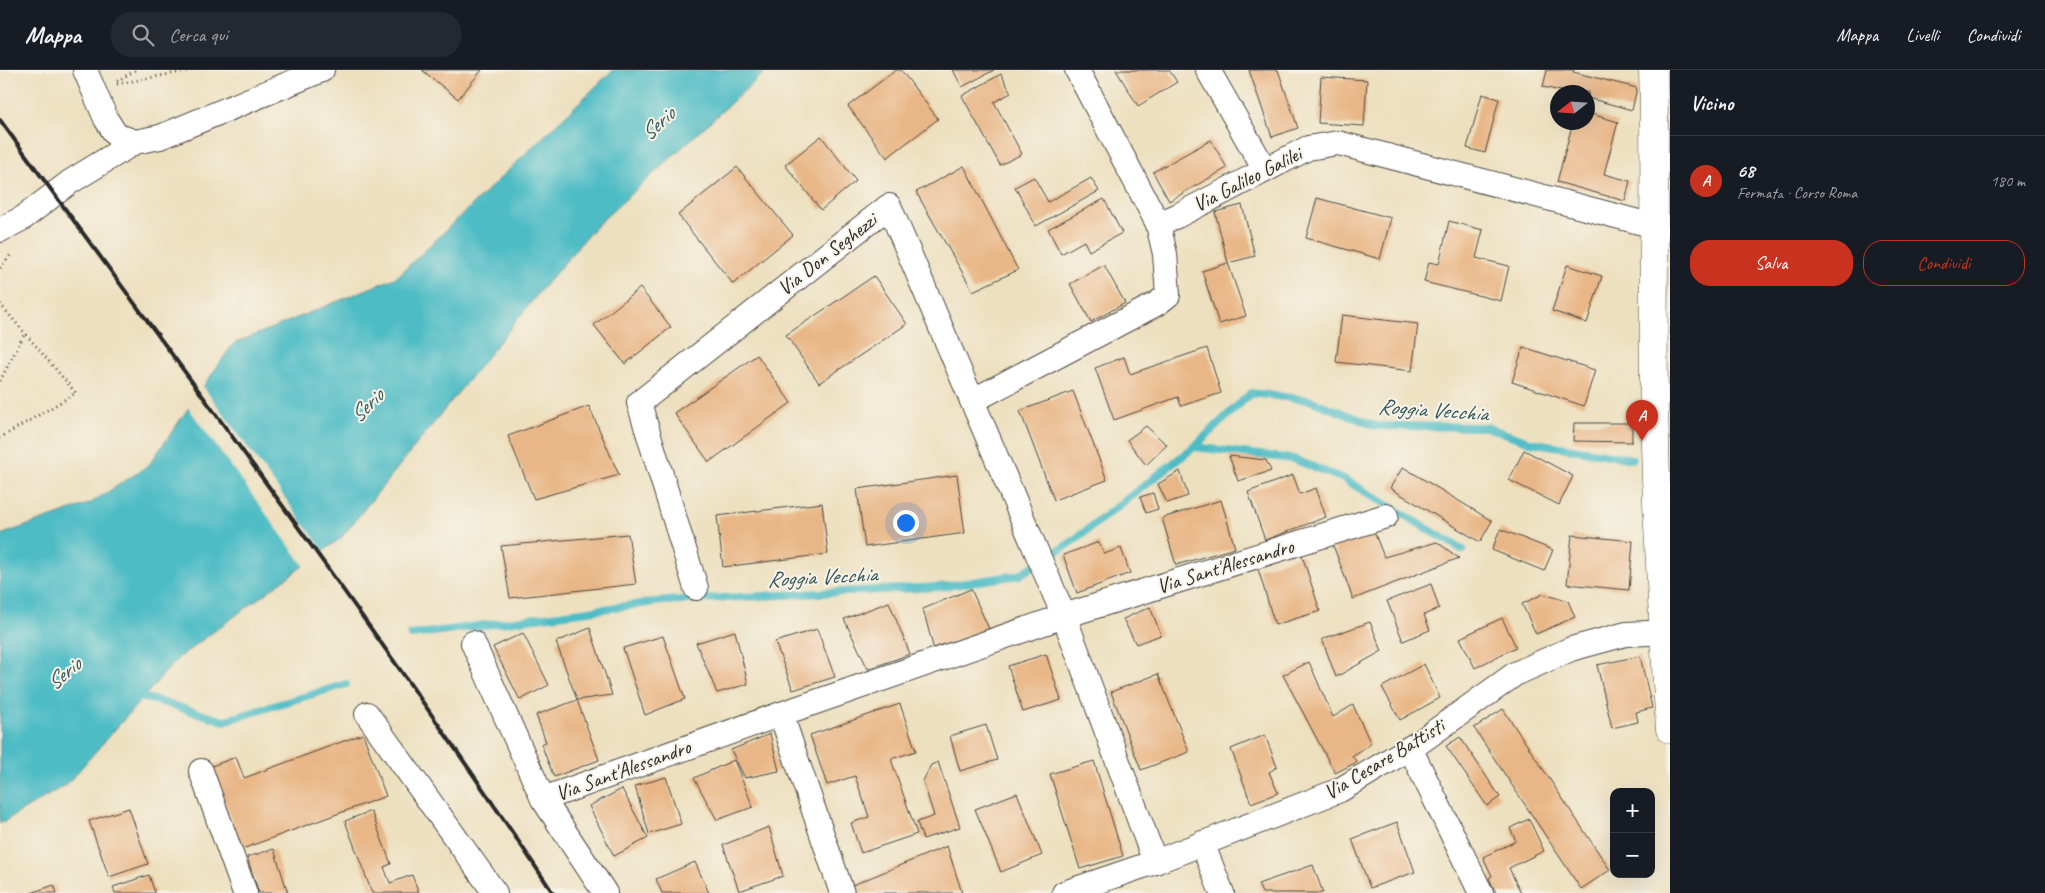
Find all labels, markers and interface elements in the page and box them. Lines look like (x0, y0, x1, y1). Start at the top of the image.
search box (111, 12, 461, 57)
text: Mappa (25, 20, 81, 50)
icon: search (129, 21, 157, 49)
text: Cerca qui (169, 23, 228, 47)
text: Mappa (1837, 24, 1878, 46)
text: Livelli (1906, 24, 1939, 46)
text: Condividi (1967, 24, 2020, 46)
north arrow (1550, 85, 1595, 130)
text: Vicino (1690, 90, 1733, 116)
water label: Serio (635, 99, 683, 147)
street label: Via Galileo Galilei (1188, 139, 1308, 217)
text: 68 (1737, 159, 1755, 183)
text: A (1702, 171, 1710, 191)
text: 180 m (1991, 171, 2025, 191)
text: Fermata · Corso Roma (1737, 183, 1857, 203)
street label: Via Don Seghezzi (772, 205, 884, 301)
button: Salva (1690, 240, 1853, 286)
button: Condividi (1863, 240, 2025, 286)
water label: Serio (344, 380, 392, 429)
water label: Roggia Vecchia (1377, 392, 1492, 428)
pin: A (1626, 400, 1658, 441)
your location (893, 510, 919, 536)
street label: Via Sant'Alessandro (1153, 532, 1298, 599)
water label: Roggia Vecchia (766, 560, 881, 594)
water label: Serio (40, 649, 89, 696)
street label: Via Cesare Battisti (1319, 711, 1452, 805)
street label: Via Sant'Alessandro (552, 733, 696, 806)
map controls (1610, 788, 1655, 878)
button: + (1610, 788, 1655, 833)
button: − (1610, 833, 1655, 878)

